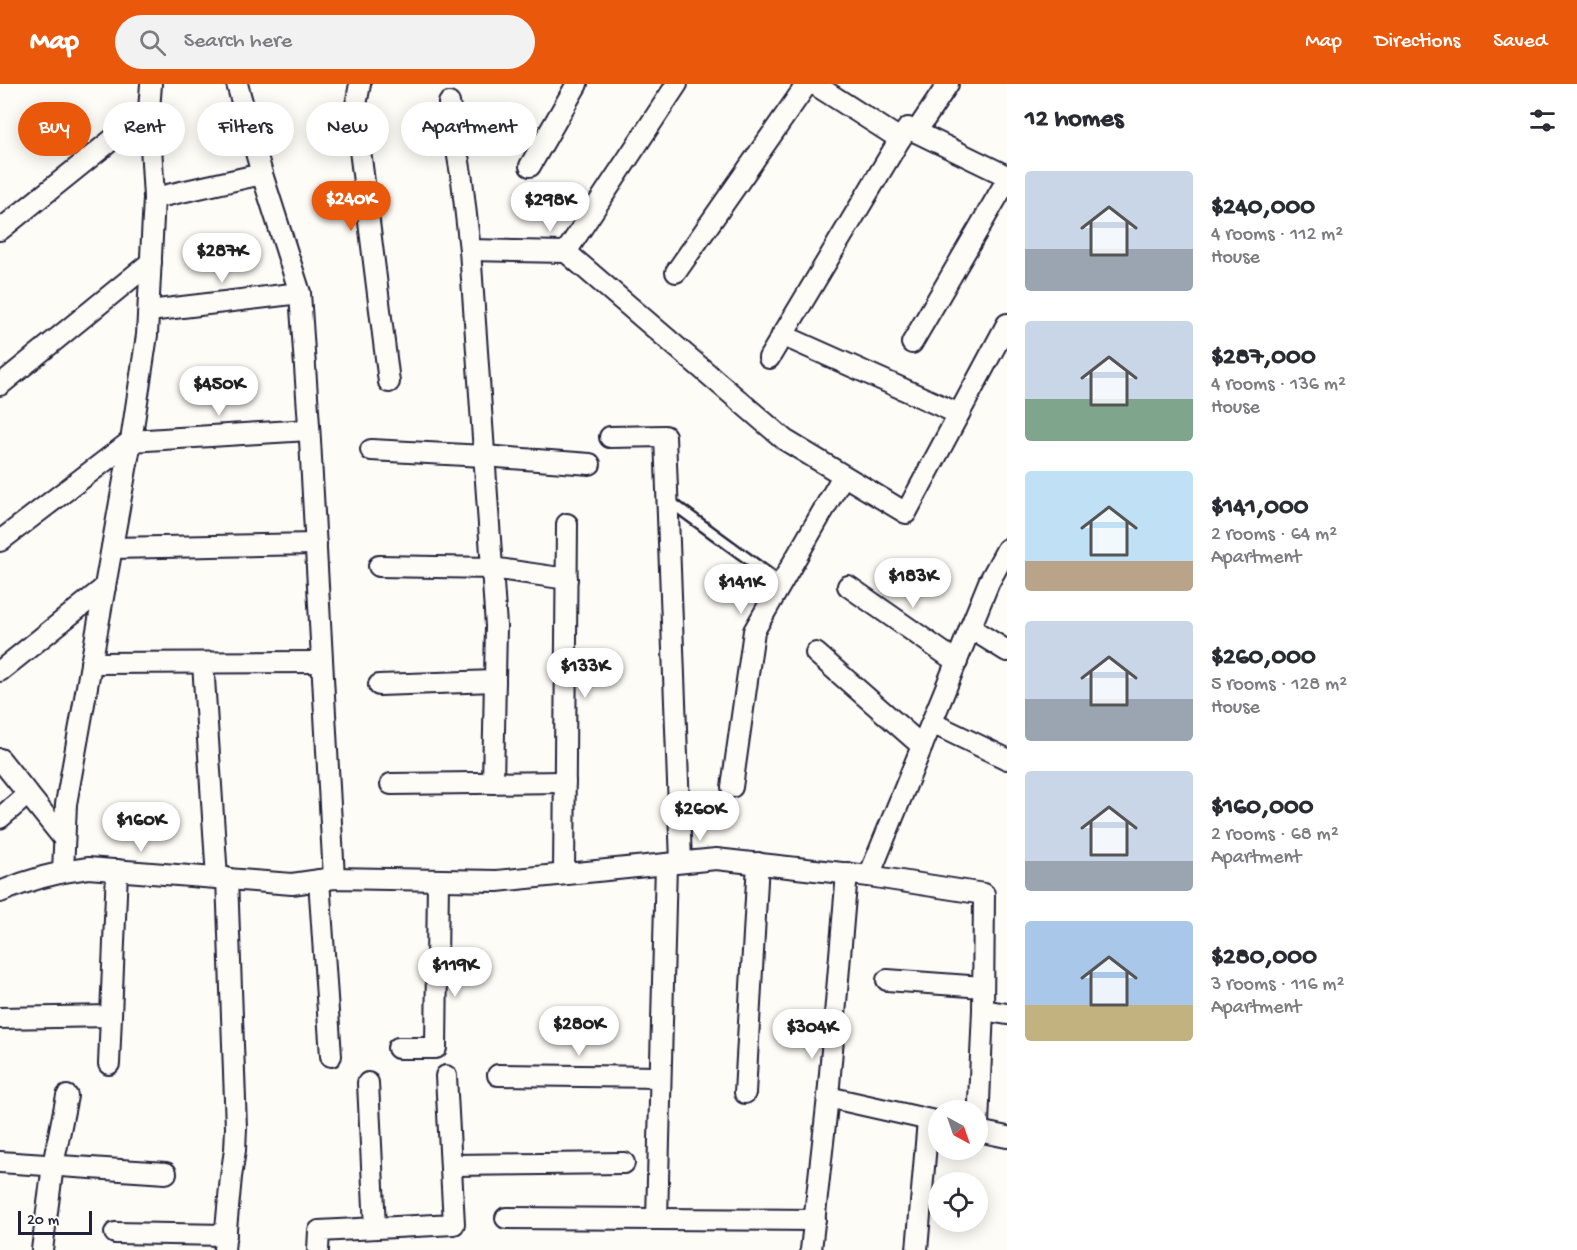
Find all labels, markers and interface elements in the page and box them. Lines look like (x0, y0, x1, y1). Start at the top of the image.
search box (115, 15, 535, 69)
text: Map (30, 26, 79, 59)
icon: search (136, 26, 169, 59)
text: Search here (184, 29, 292, 55)
text: Map (1305, 30, 1342, 55)
text: Directions (1375, 30, 1460, 55)
text: Saved (1493, 30, 1547, 55)
chip: Buy (18, 102, 91, 156)
chip: Rent (103, 102, 185, 156)
chip: Filters (197, 102, 294, 156)
chip: New (306, 102, 389, 156)
chip: Apartment (401, 102, 537, 156)
icon: filters (1526, 104, 1559, 137)
text: 12 homes (1025, 105, 1123, 136)
pin: $240K (309, 181, 393, 232)
pin: $298K (508, 182, 592, 233)
text: $240K (326, 189, 376, 212)
text: $298K (525, 190, 575, 213)
text: $240,000 (1211, 193, 1315, 224)
icon: home (1073, 195, 1145, 267)
text: 4 rooms · 112 m² (1211, 224, 1343, 247)
pin: $287K (180, 233, 264, 284)
text: $287K (196, 241, 248, 264)
text: House (1211, 247, 1260, 270)
text: $287,000 (1211, 343, 1316, 374)
icon: home (1073, 345, 1145, 417)
pin: $450K (177, 366, 261, 417)
text: $450K (193, 374, 245, 397)
text: 4 rooms · 136 m² (1211, 374, 1346, 397)
text: House (1211, 397, 1260, 420)
text: $141,000 (1211, 493, 1308, 524)
icon: home (1073, 495, 1145, 567)
text: 2 rooms · 64 m² (1211, 524, 1337, 547)
text: Apartment (1211, 547, 1301, 570)
pin: $183K (871, 558, 955, 609)
pin: $141K (699, 564, 783, 615)
text: $183K (888, 566, 938, 589)
text: $141K (718, 572, 764, 595)
text: $260,000 (1211, 643, 1316, 674)
icon: home (1073, 645, 1145, 717)
pin: $133K (543, 648, 627, 699)
text: $133K (561, 656, 609, 679)
text: 5 rooms · 128 m² (1211, 674, 1347, 697)
text: House (1211, 697, 1260, 720)
pin: $260K (658, 791, 742, 842)
text: $160,000 (1211, 793, 1314, 824)
icon: home (1073, 795, 1145, 867)
text: $260K (674, 799, 726, 822)
pin: $160K (99, 802, 183, 853)
text: $160K (116, 810, 166, 833)
text: 2 rooms · 68 m² (1211, 824, 1339, 847)
text: Apartment (1211, 847, 1301, 870)
text: $280,000 (1211, 943, 1317, 974)
icon: home (1073, 945, 1145, 1017)
pin: $119K (413, 947, 497, 998)
text: $119K (432, 955, 478, 978)
text: 3 rooms · 116 m² (1211, 974, 1344, 997)
text: Apartment (1211, 997, 1301, 1020)
pin: $280K (537, 1006, 621, 1057)
pin: $304K (770, 1009, 854, 1060)
text: $280K (553, 1014, 605, 1037)
text: $304K (786, 1017, 838, 1040)
north arrow (928, 1100, 988, 1160)
map controls (928, 1100, 988, 1232)
button: locate (928, 1172, 988, 1232)
scale bar (18, 1208, 92, 1236)
text: 20 m (27, 1212, 59, 1231)

